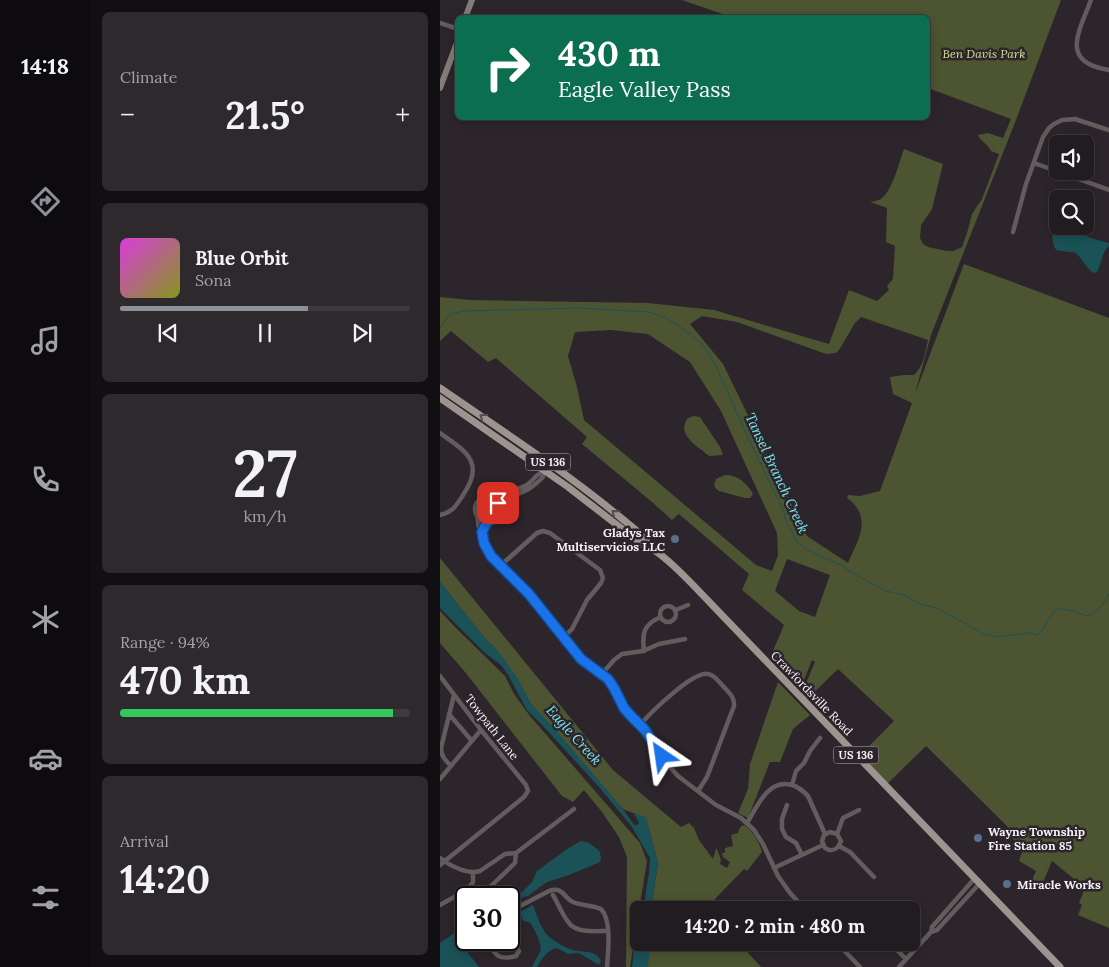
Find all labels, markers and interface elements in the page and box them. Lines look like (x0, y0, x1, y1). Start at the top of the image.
text: 430 m (558, 31, 660, 76)
icon: right (475, 35, 540, 100)
park label: Ben Davis Park (943, 46, 1025, 61)
text: 14:18 (21, 52, 69, 80)
text: Climate (120, 67, 177, 87)
text: Eagle Valley Pass (558, 75, 731, 103)
text: 21.5° (225, 91, 305, 139)
text: − (120, 97, 135, 133)
text: + (395, 97, 410, 133)
map controls (1049, 135, 1094, 235)
button: sound (1049, 135, 1094, 180)
icon: directions (28, 184, 63, 219)
button: search (1049, 190, 1094, 235)
text: Blue Orbit (195, 246, 289, 270)
text: Sona (195, 270, 231, 290)
icon: previous (154, 319, 182, 347)
icon: pause (251, 319, 279, 347)
icon: next (348, 319, 376, 347)
icon: music (28, 323, 63, 358)
water label: Tansel Branch Creek (741, 410, 813, 536)
one-way arrow (479, 414, 489, 423)
text: 27 (232, 432, 298, 515)
road number: US 136 (526, 454, 570, 471)
icon: phone (28, 462, 63, 497)
pin (477, 482, 519, 524)
icon: arrive (484, 489, 512, 517)
text: km/h (243, 506, 287, 526)
one-way arrow (611, 509, 620, 518)
place label: Gladys Tax Multiservicios LLC (556, 525, 666, 554)
marker: Gladys Tax Multiservicios LLC (669, 533, 681, 545)
icon: climate (28, 602, 63, 637)
text: Range · 94% (120, 632, 210, 652)
street label: Crawfordsville Road (768, 648, 856, 738)
text: 470 km (120, 656, 250, 704)
street label: Towpath Lane (462, 691, 523, 763)
water label: Eagle Creek (542, 701, 606, 769)
position arrow (635, 729, 687, 781)
icon: car (28, 741, 63, 776)
road number: US 136 (834, 746, 878, 764)
place label: Wayne Township Fire Station 85 (988, 824, 1085, 853)
text: Arrival (120, 831, 169, 851)
marker: Wayne Township Fire Station 85 (972, 832, 984, 844)
text: 14:20 (120, 855, 210, 903)
place label: Miracle Works (1017, 877, 1101, 892)
marker: Miracle Works (1001, 878, 1013, 890)
icon: filters (28, 880, 63, 915)
speed limit sign: 30 (455, 886, 520, 951)
text: 14:20 · 2 min · 480 m (685, 914, 865, 938)

